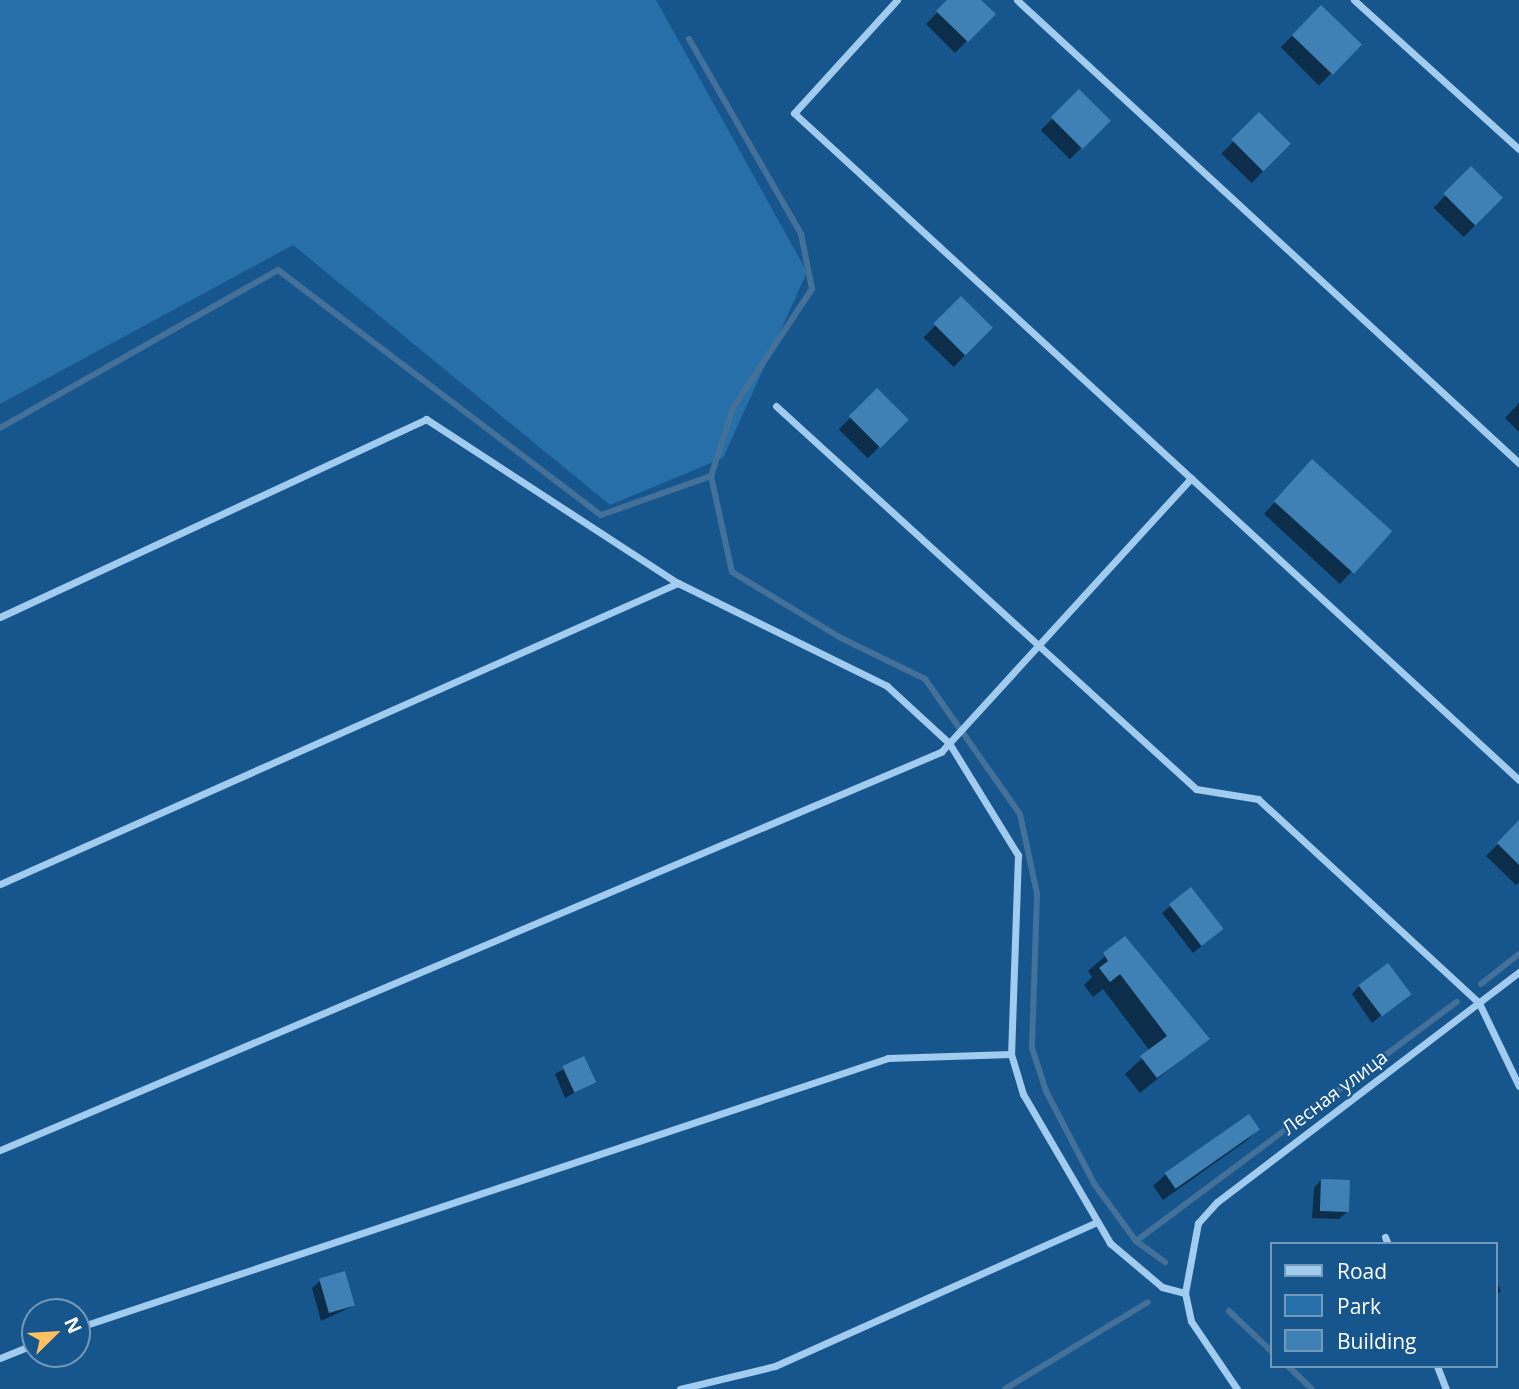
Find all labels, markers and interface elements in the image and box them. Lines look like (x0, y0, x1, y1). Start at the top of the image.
street label: Лесная улица (1278, 1046, 1392, 1140)
legend (1270, 1242, 1498, 1368)
text: Road (1337, 1257, 1387, 1285)
text: Park (1337, 1292, 1381, 1320)
north arrow (21, 1298, 91, 1368)
text: N (58, 1313, 88, 1338)
text: Building (1337, 1327, 1416, 1355)

